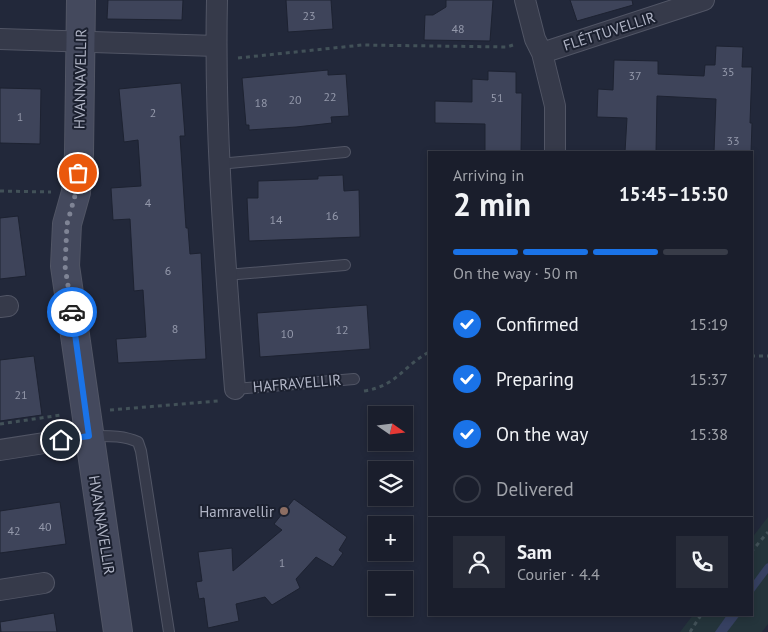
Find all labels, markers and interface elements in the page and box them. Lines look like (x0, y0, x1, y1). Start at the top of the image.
street label: FLÉTTUVELLIR (561, 7, 657, 55)
house number: 23 (302, 8, 316, 23)
house number: 48 (451, 21, 465, 36)
street label: HVANNAVELLIR (70, 29, 90, 129)
house number: 35 (721, 64, 735, 79)
house number: 37 (628, 68, 642, 83)
house number: 22 (323, 89, 337, 104)
house number: 51 (490, 90, 504, 105)
house number: 20 (288, 92, 302, 107)
house number: 18 (254, 95, 268, 110)
house number: 2 (150, 105, 156, 120)
house number: 1 (17, 109, 23, 124)
house number: 33 (726, 133, 740, 148)
pin (57, 152, 99, 194)
icon: bag (64, 159, 92, 187)
text: Arriving in (453, 165, 524, 185)
text: 15:45–15:50 (619, 182, 728, 206)
text: 2 min (453, 183, 531, 225)
house number: 4 (145, 195, 152, 210)
house number: 16 (325, 208, 339, 223)
house number: 14 (269, 212, 283, 227)
house number: 6 (165, 263, 171, 278)
text: On the way · 50 m (453, 263, 578, 283)
courier (47, 287, 97, 337)
icon: car (58, 298, 86, 326)
icon: check (453, 310, 481, 338)
text: Confirmed (496, 312, 579, 336)
text: 15:19 (690, 314, 728, 334)
house number: 8 (172, 321, 178, 336)
house number: 12 (335, 322, 349, 337)
house number: 10 (280, 326, 294, 341)
icon: check (453, 365, 481, 393)
text: Preparing (496, 367, 574, 391)
text: 15:37 (690, 369, 728, 389)
street label: HAFRAVELLIR (252, 370, 342, 396)
house number: 21 (14, 387, 28, 402)
north arrow (368, 406, 412, 451)
map controls (368, 406, 413, 616)
pin (40, 419, 82, 461)
icon: check (453, 420, 481, 448)
text: On the way (496, 422, 588, 446)
text: 15:38 (690, 424, 728, 444)
icon: home (47, 426, 75, 454)
button: layers (368, 461, 413, 506)
street label: HVANNAVELLIR (85, 474, 119, 576)
text: Delivered (496, 477, 574, 501)
place label: Hamravellir (199, 502, 274, 521)
marker: Hamravellir (278, 505, 290, 517)
button: + (368, 516, 413, 561)
house number: 40 (38, 519, 52, 534)
house number: 42 (7, 523, 21, 538)
button: person (453, 536, 505, 588)
button: phone (676, 536, 728, 588)
text: Sam (517, 540, 552, 564)
house number: 1 (279, 555, 285, 570)
text: Courier · 4.4 (517, 564, 600, 584)
button: − (368, 571, 413, 616)

